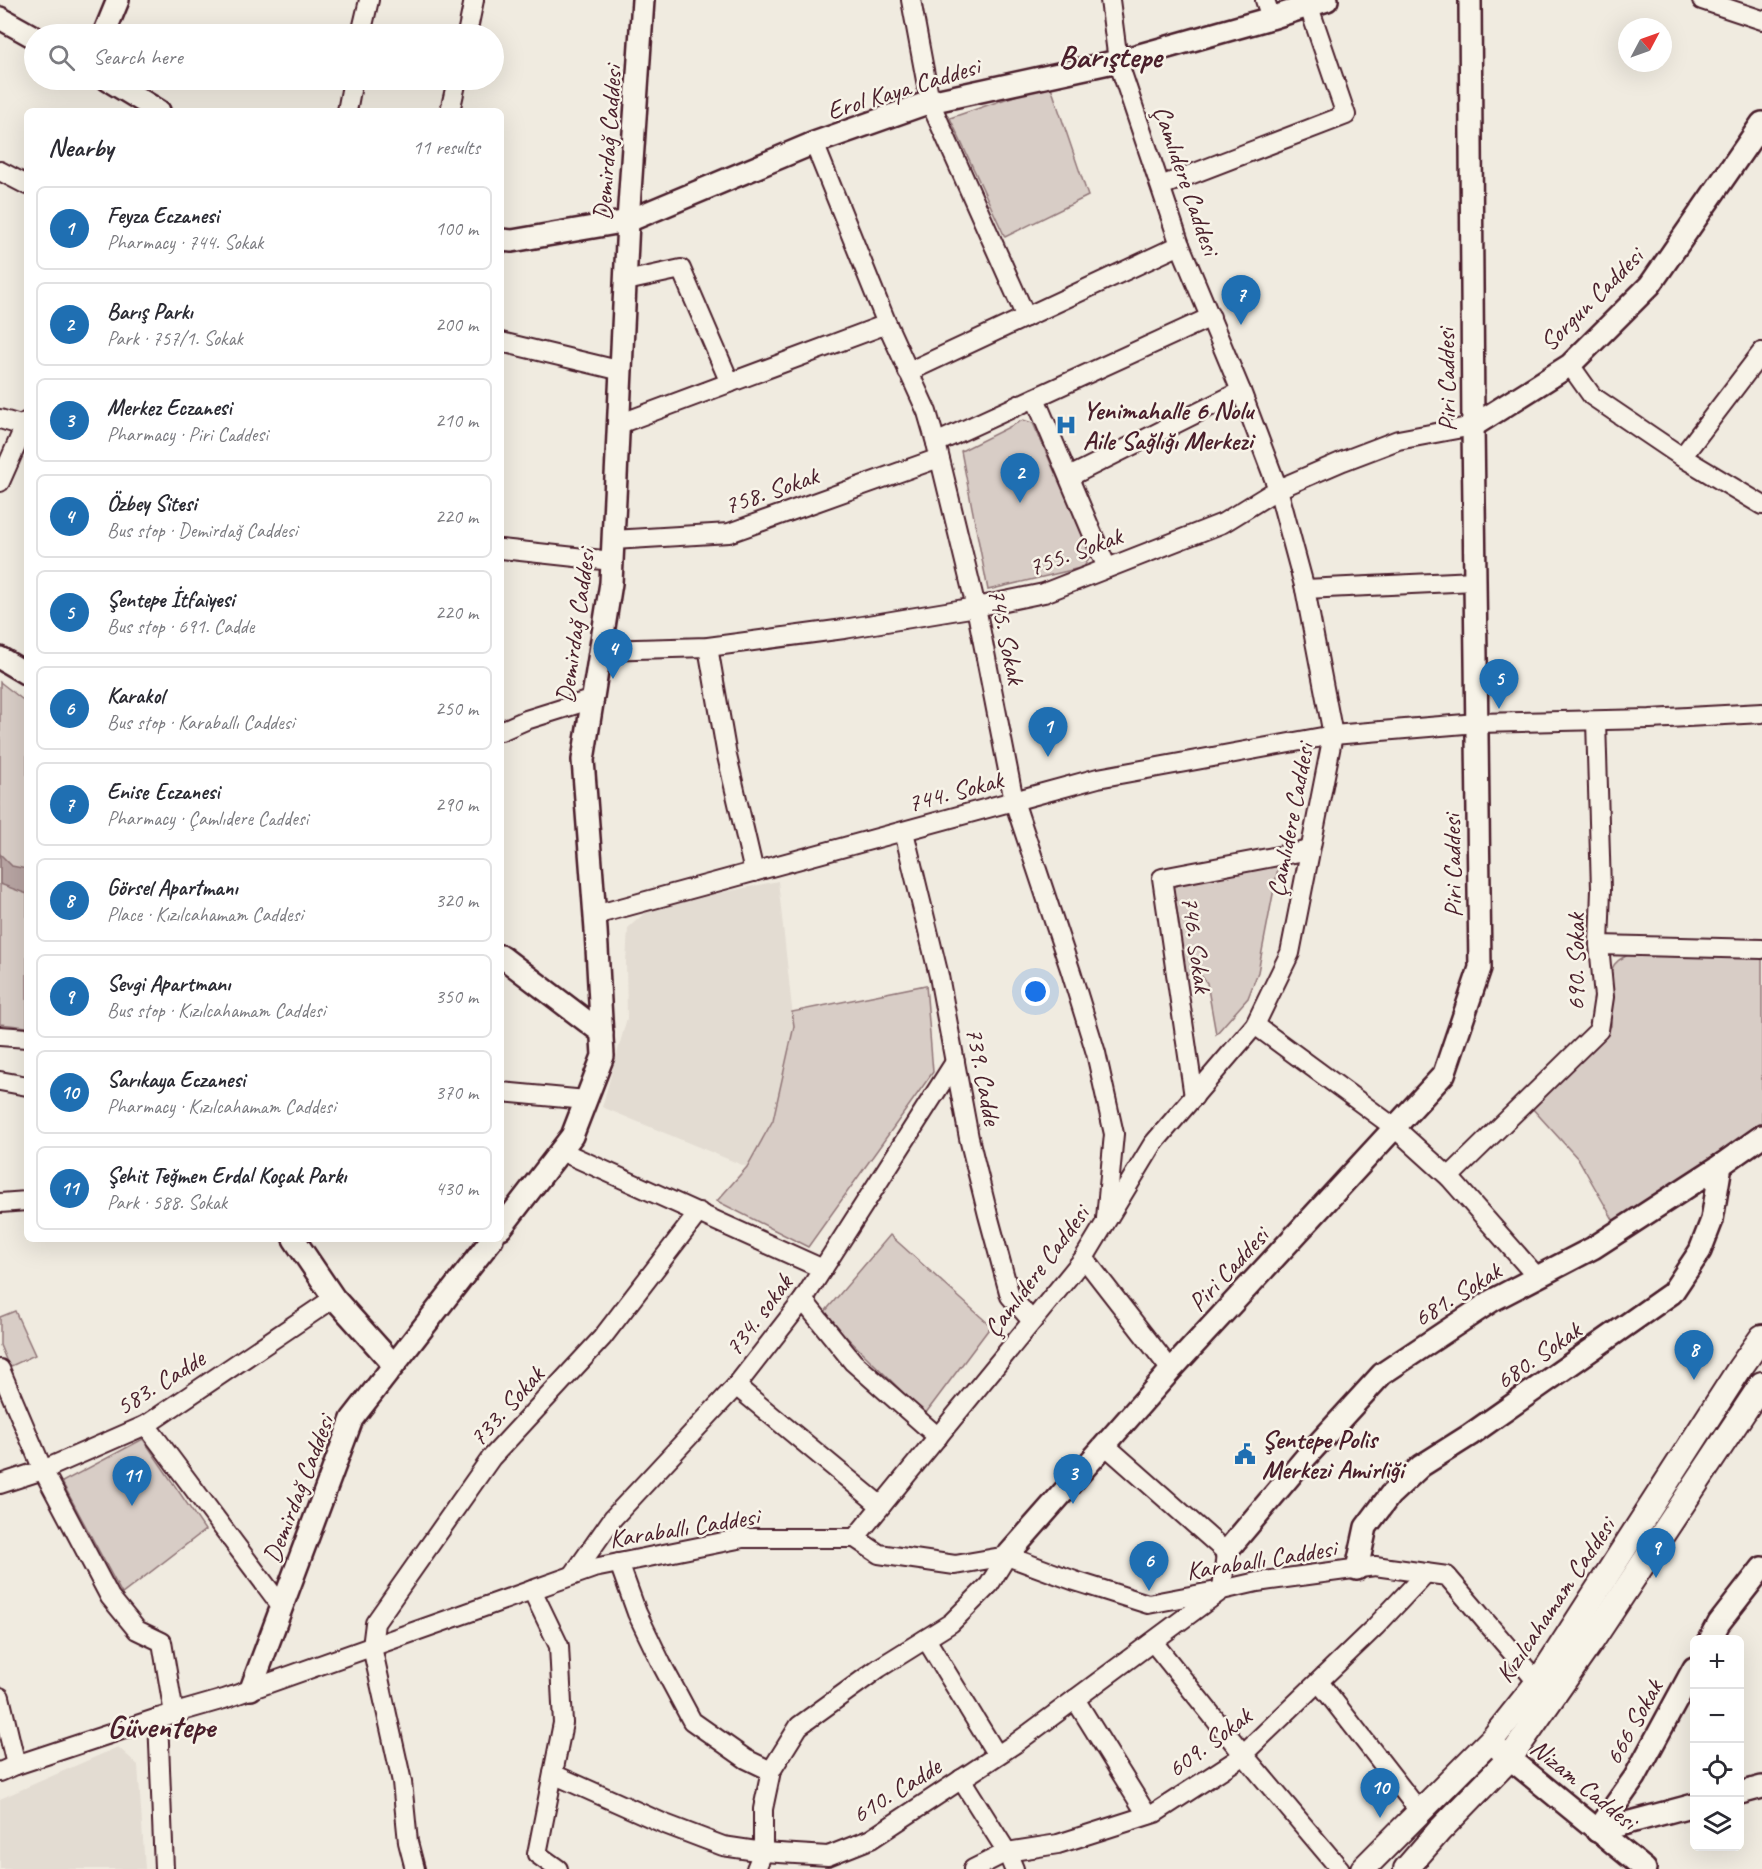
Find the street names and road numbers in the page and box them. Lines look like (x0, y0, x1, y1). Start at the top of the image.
street label: Erol Kaya Caddesi (823, 49, 986, 127)
street label: Demirdağ Caddesi (586, 61, 630, 222)
street label: Çamlıdere Caddesi (1146, 101, 1229, 262)
street label: Sorgun Caddesi (1533, 238, 1652, 358)
street label: Piri Caddesi (1429, 325, 1464, 432)
street label: 758. Sokak (720, 459, 824, 522)
street label: 755. Sokak (1024, 519, 1128, 584)
street label: Demirdağ Caddesi (548, 544, 603, 705)
street label: 745. Sokak (980, 585, 1033, 689)
street label: Çamlıdere Caddesi (1259, 737, 1322, 900)
street label: 744. Sokak (904, 763, 1008, 820)
street label: Piri Caddesi (1435, 811, 1470, 918)
street label: 746. Sokak (1173, 893, 1220, 996)
street label: 690. Sokak (1559, 912, 1592, 1011)
street label: 739. Cadde (958, 1024, 1009, 1129)
street label: Çamlıdere Caddesi (976, 1197, 1098, 1344)
street label: Piri Caddesi (1181, 1218, 1278, 1318)
street label: 681. Sokak (1407, 1254, 1509, 1334)
street label: 734. sokak (717, 1266, 801, 1363)
street label: 680. Sokak (1489, 1313, 1589, 1397)
street label: 583. Cadde (110, 1341, 212, 1423)
street label: 733. Sokak (461, 1358, 552, 1454)
street label: Demirdağ Caddesi (255, 1408, 343, 1568)
street label: Karaballı Caddesi (607, 1499, 764, 1556)
street label: Kızılcahamam Caddesi (1488, 1509, 1624, 1689)
street label: Karaballı Caddesi (1184, 1531, 1341, 1588)
street label: 666 Sokak (1597, 1673, 1671, 1771)
street label: 609. Sokak (1160, 1699, 1259, 1785)
street label: Nizam Caddesi (1524, 1731, 1646, 1839)
street label: 610. Cadde (846, 1749, 948, 1831)

